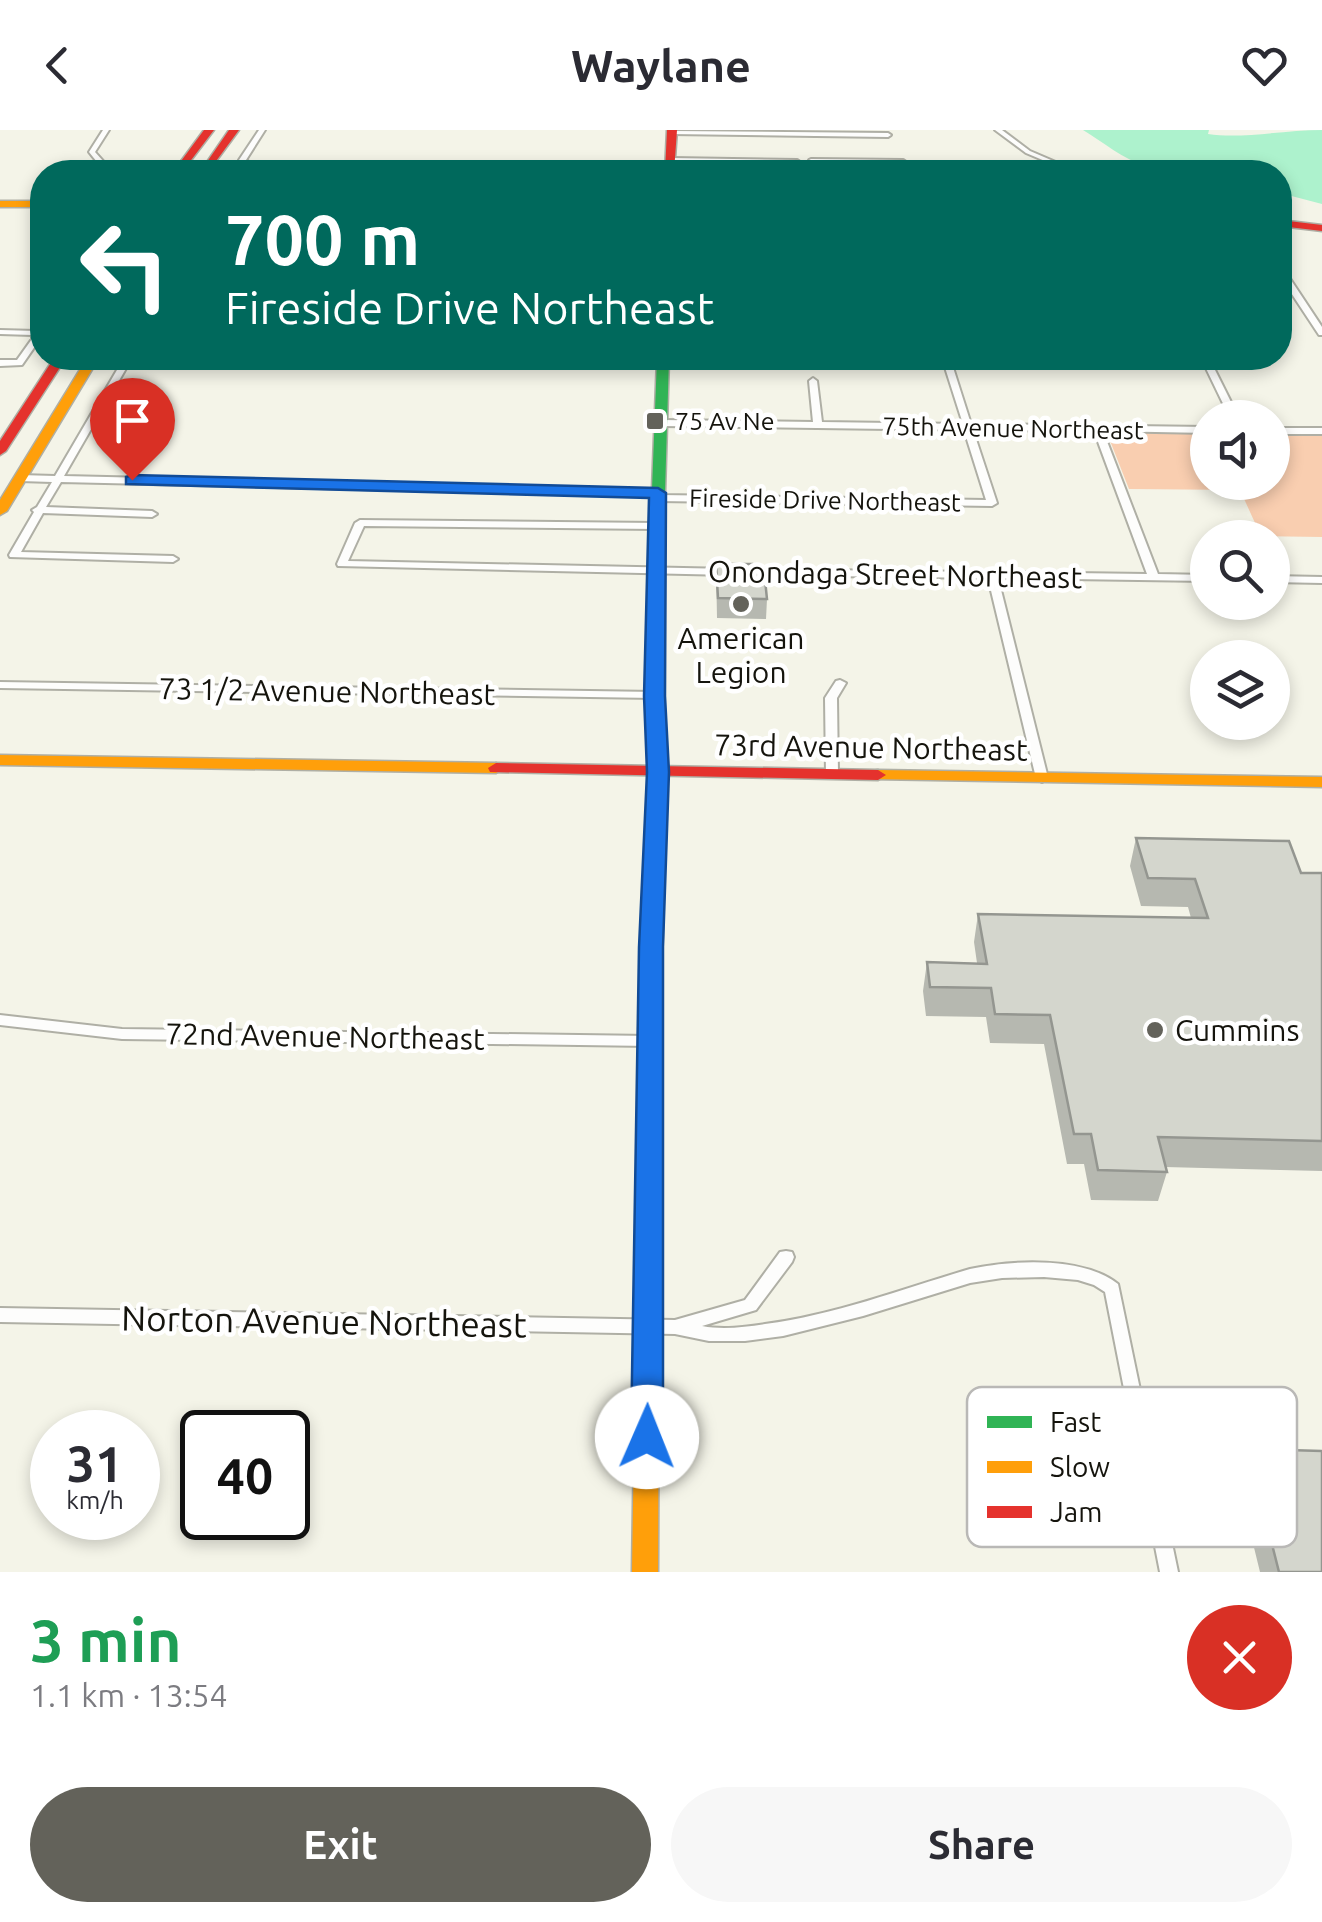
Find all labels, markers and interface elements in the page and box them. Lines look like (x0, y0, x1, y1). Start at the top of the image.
icon: back (30, 38, 85, 93)
icon: heart (1237, 38, 1292, 93)
text: Waylane (571, 40, 751, 91)
icon: left (60, 200, 190, 330)
text: 700 m (225, 200, 420, 278)
text: Fireside Drive Northeast (225, 282, 714, 333)
pin (90, 378, 175, 481)
icon: arrive (105, 393, 160, 448)
map controls (1190, 400, 1290, 740)
button: sound (1190, 400, 1290, 500)
place label: 75 Av Ne (675, 407, 774, 435)
marker: 75 Av Ne (644, 410, 666, 432)
street label: 75th Avenue Northeast (882, 412, 1144, 444)
street label: Fireside Drive Northeast (689, 484, 961, 516)
button: search (1190, 520, 1290, 620)
street label: Onondaga Street Northeast (708, 554, 1083, 594)
marker: American Legion (730, 593, 752, 615)
place label: American Legion (677, 621, 805, 689)
button: layers (1190, 640, 1290, 740)
street label: 73 1/2 Avenue Northeast (159, 671, 496, 711)
street label: 73rd Avenue Northeast (714, 727, 1028, 767)
place label: Cummins (1175, 1013, 1299, 1047)
street label: 72nd Avenue Northeast (165, 1016, 485, 1056)
marker: Cummins (1144, 1019, 1166, 1041)
street label: Norton Avenue Northeast (121, 1297, 527, 1345)
position arrow (595, 1385, 699, 1489)
legend (967, 1387, 1297, 1547)
text: Fast (1050, 1406, 1101, 1437)
speed limit sign: 40 (180, 1410, 310, 1540)
text: 31 (67, 1435, 123, 1491)
text: Slow (1050, 1451, 1110, 1482)
text: km/h (66, 1486, 124, 1514)
text: Jam (1050, 1496, 1102, 1527)
button: close (1187, 1605, 1292, 1710)
text: 3 min (30, 1606, 182, 1673)
text: 1.1 km · 13:54 (30, 1677, 228, 1713)
button: Exit (30, 1787, 651, 1902)
button: Share (671, 1787, 1292, 1902)

